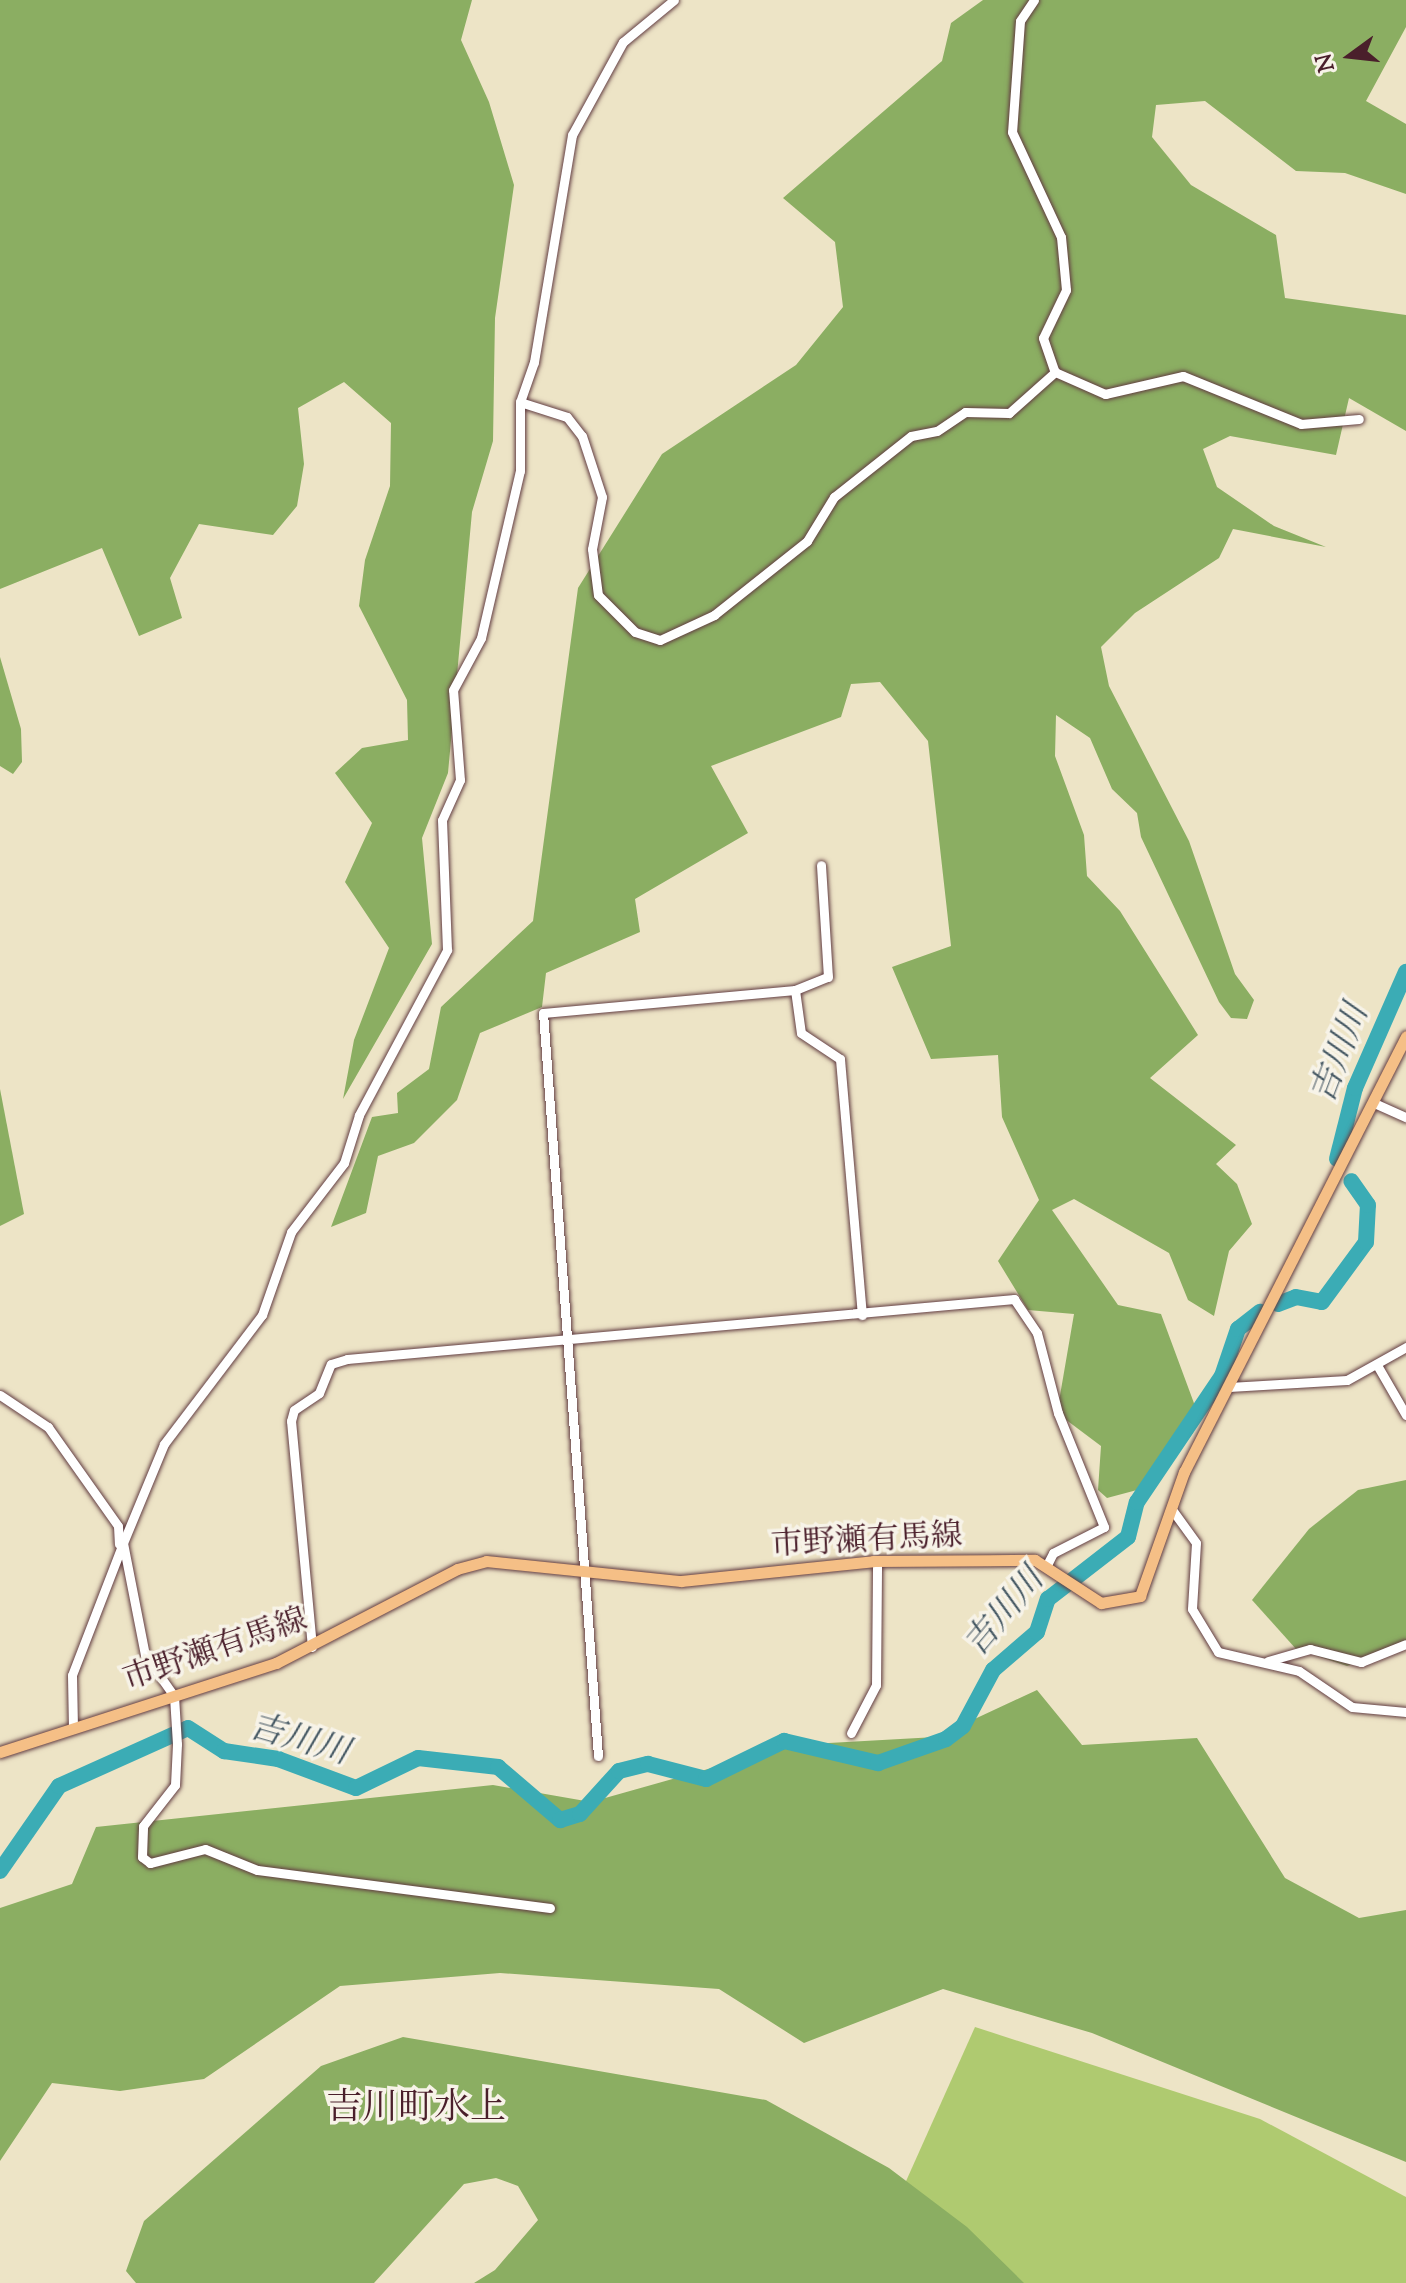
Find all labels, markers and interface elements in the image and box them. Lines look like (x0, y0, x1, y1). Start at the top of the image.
north arrow (1310, 16, 1390, 96)
text: N (1309, 50, 1345, 75)
water label: 吉川川 (1304, 999, 1378, 1109)
street label: 市野瀬有馬線 (770, 1518, 964, 1566)
water label: 吉川川 (957, 1561, 1053, 1665)
street label: 市野瀬有馬線 (119, 1602, 313, 1700)
water label: 吉川川 (244, 1707, 354, 1775)
district label: 吉川町水上 (326, 2088, 506, 2132)

